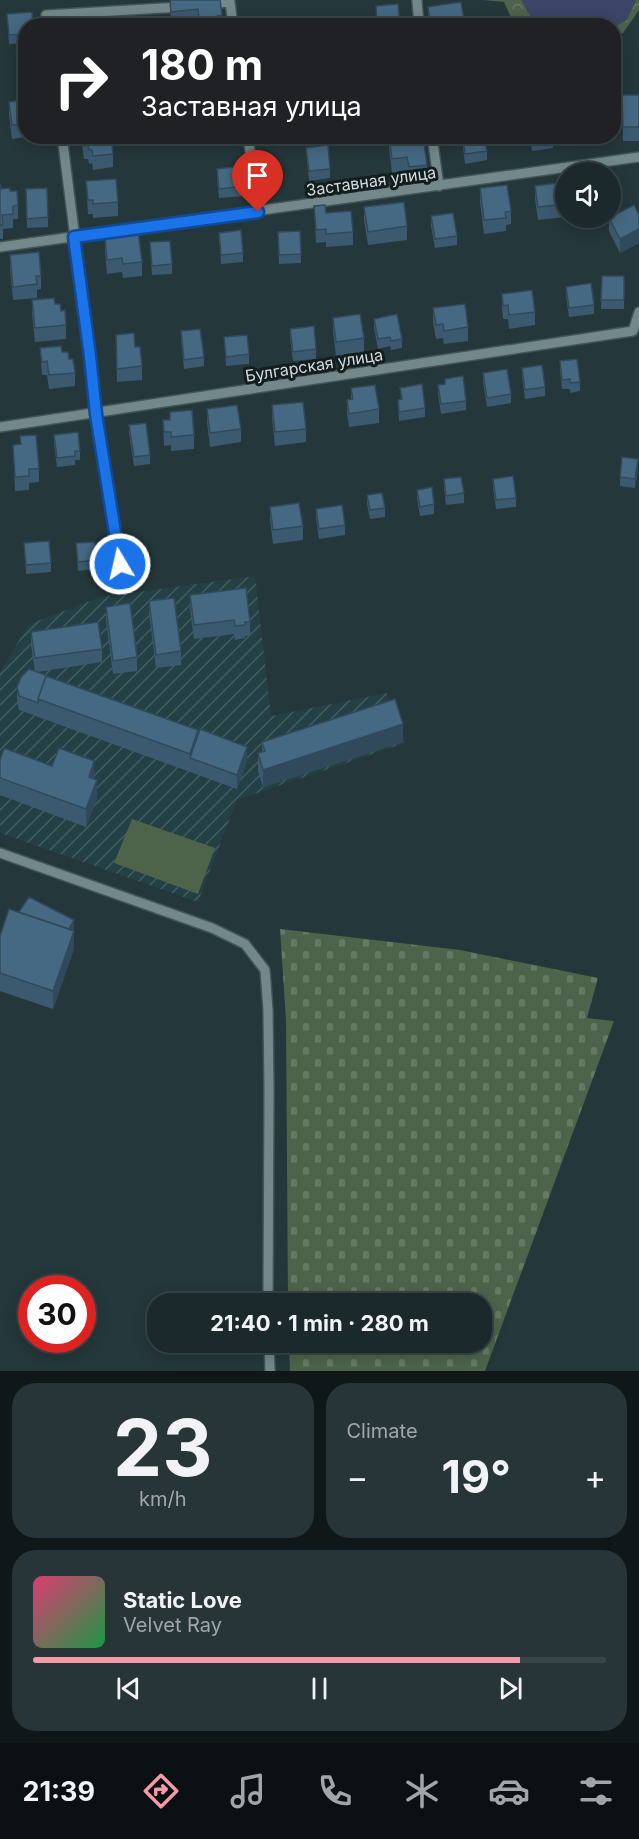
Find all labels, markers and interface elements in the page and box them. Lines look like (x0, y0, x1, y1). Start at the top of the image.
text: 180 m (141, 39, 263, 90)
icon: right (42, 42, 120, 120)
text: Заставная улица (141, 90, 362, 123)
pin (232, 150, 283, 212)
icon: arrive (241, 159, 274, 192)
street label: Заставная улица (305, 162, 437, 200)
map controls (555, 162, 621, 228)
button: sound (555, 162, 621, 228)
street label: Булгарская улица (244, 344, 384, 386)
position arrow (88, 532, 152, 596)
speed limit sign: 30 (18, 1275, 96, 1353)
text: 21:40 · 1 min · 280 m (210, 1310, 429, 1336)
text: 23 (113, 1400, 212, 1495)
text: Climate (347, 1419, 418, 1443)
text: 19° (442, 1449, 511, 1504)
text: − (347, 1457, 368, 1497)
text: + (584, 1457, 606, 1497)
text: km/h (139, 1487, 187, 1511)
text: Static Love (123, 1587, 242, 1613)
text: Velvet Ray (123, 1613, 222, 1637)
icon: previous (112, 1672, 145, 1705)
icon: pause (303, 1672, 336, 1705)
icon: next (494, 1672, 527, 1705)
icon: directions (140, 1770, 182, 1812)
icon: music (227, 1770, 269, 1812)
icon: phone (314, 1770, 356, 1812)
icon: climate (401, 1770, 443, 1812)
icon: car (488, 1770, 530, 1812)
icon: filters (575, 1770, 617, 1812)
text: 21:39 (22, 1775, 95, 1808)

